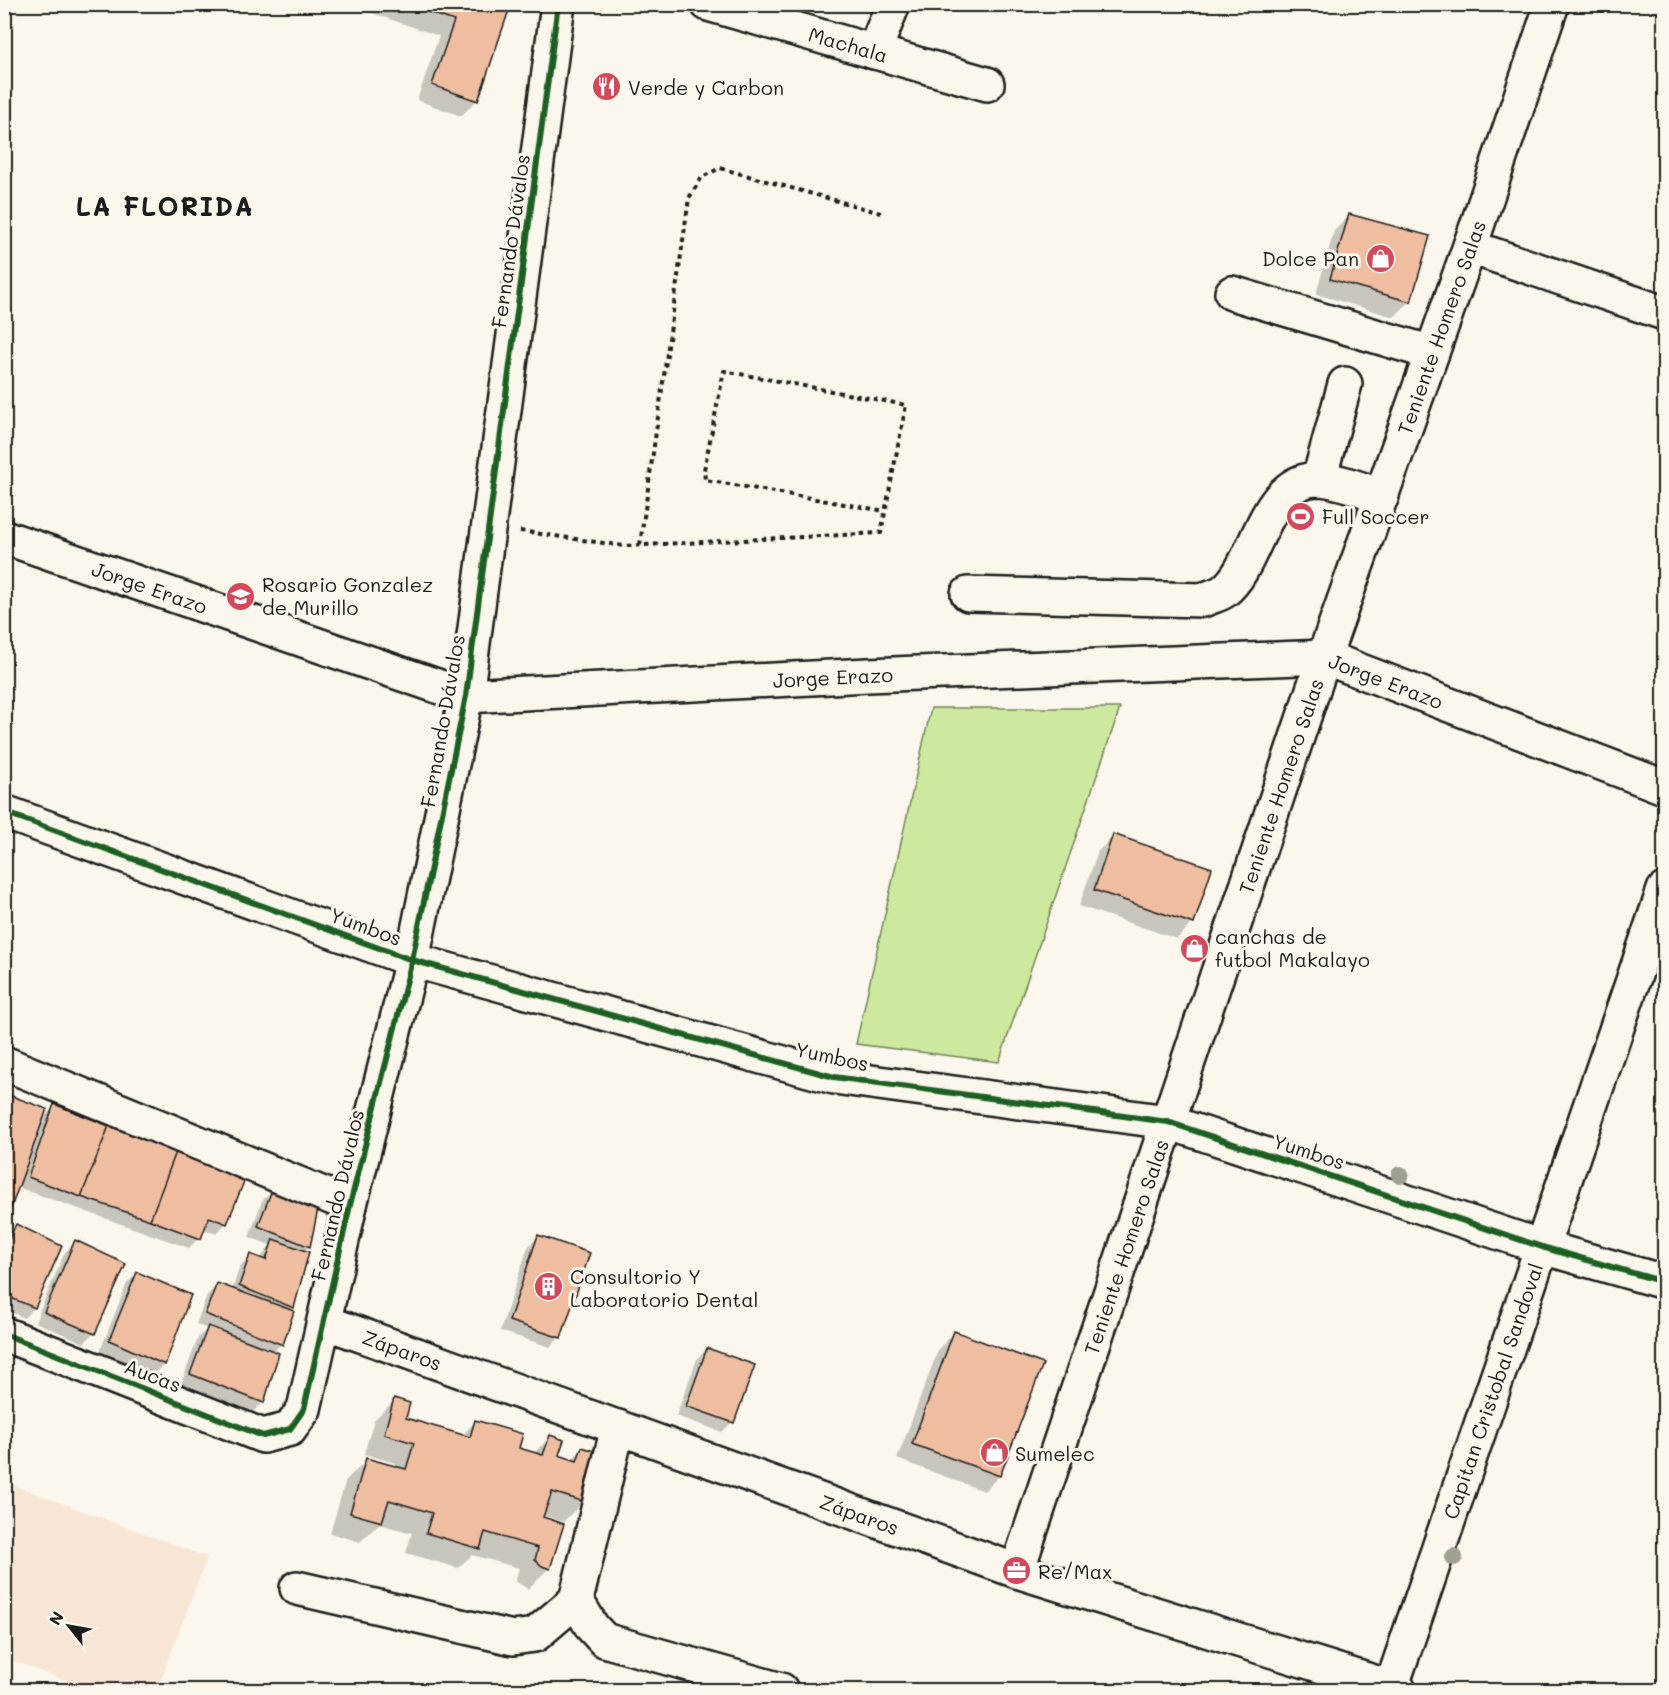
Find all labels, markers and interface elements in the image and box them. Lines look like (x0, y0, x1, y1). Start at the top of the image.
street label: Machala (806, 21, 891, 68)
restaurant icon: Verde y Carbon (591, 71, 623, 103)
place label: Verde y Carbon (628, 74, 784, 100)
street label: Fernando Dávalos (485, 153, 535, 329)
district label: LA FLORIDA (76, 189, 254, 223)
street label: Teniente Homero Salas (1391, 217, 1491, 438)
shop icon: Dolce Pan (1364, 242, 1396, 274)
place label: Dolce Pan (1262, 245, 1359, 271)
sports icon: Full Soccer (1285, 500, 1317, 532)
place label: Full Soccer (1322, 503, 1430, 529)
street label: Jorge Erazo (89, 555, 211, 619)
place label: Rosario Gonzalez de Murillo (262, 571, 433, 620)
school or university icon: Rosario Gonzalez de Murillo (225, 580, 257, 612)
street label: Fernando Dávalos (414, 633, 470, 809)
street label: Jorge Erazo (1325, 647, 1447, 714)
street label: Jorge Erazo (772, 661, 894, 693)
street label: Teniente Homero Salas (1232, 675, 1329, 897)
street label: Yumbos (327, 901, 405, 951)
place label: canchas de futbol Makalayo (1215, 923, 1370, 972)
shop icon: canchas de futbol Makalayo (1178, 932, 1210, 964)
street label: Yumbos (793, 1036, 871, 1076)
street label: Fernando Dávalos (305, 1107, 369, 1283)
street label: Yumbos (1270, 1127, 1348, 1175)
street label: Teniente Homero Salas (1078, 1136, 1174, 1358)
street label: Capitan Cristobal Sandoval (1437, 1259, 1548, 1522)
place label: Consultorio Y Laboratorio Dental (570, 1263, 759, 1312)
building icon: Consultorio Y Laboratorio Dental (533, 1271, 565, 1303)
street label: Záparos (359, 1324, 445, 1376)
street label: Aucas (121, 1352, 185, 1398)
shop icon: Sumelec (978, 1437, 1010, 1469)
place label: Sumelec (1015, 1440, 1095, 1466)
street label: Záparos (816, 1488, 903, 1540)
office icon: Re/Max (1001, 1555, 1033, 1587)
place label: Re/Max (1038, 1558, 1112, 1584)
north arrow (39, 1596, 99, 1656)
text: N (44, 1607, 68, 1629)

